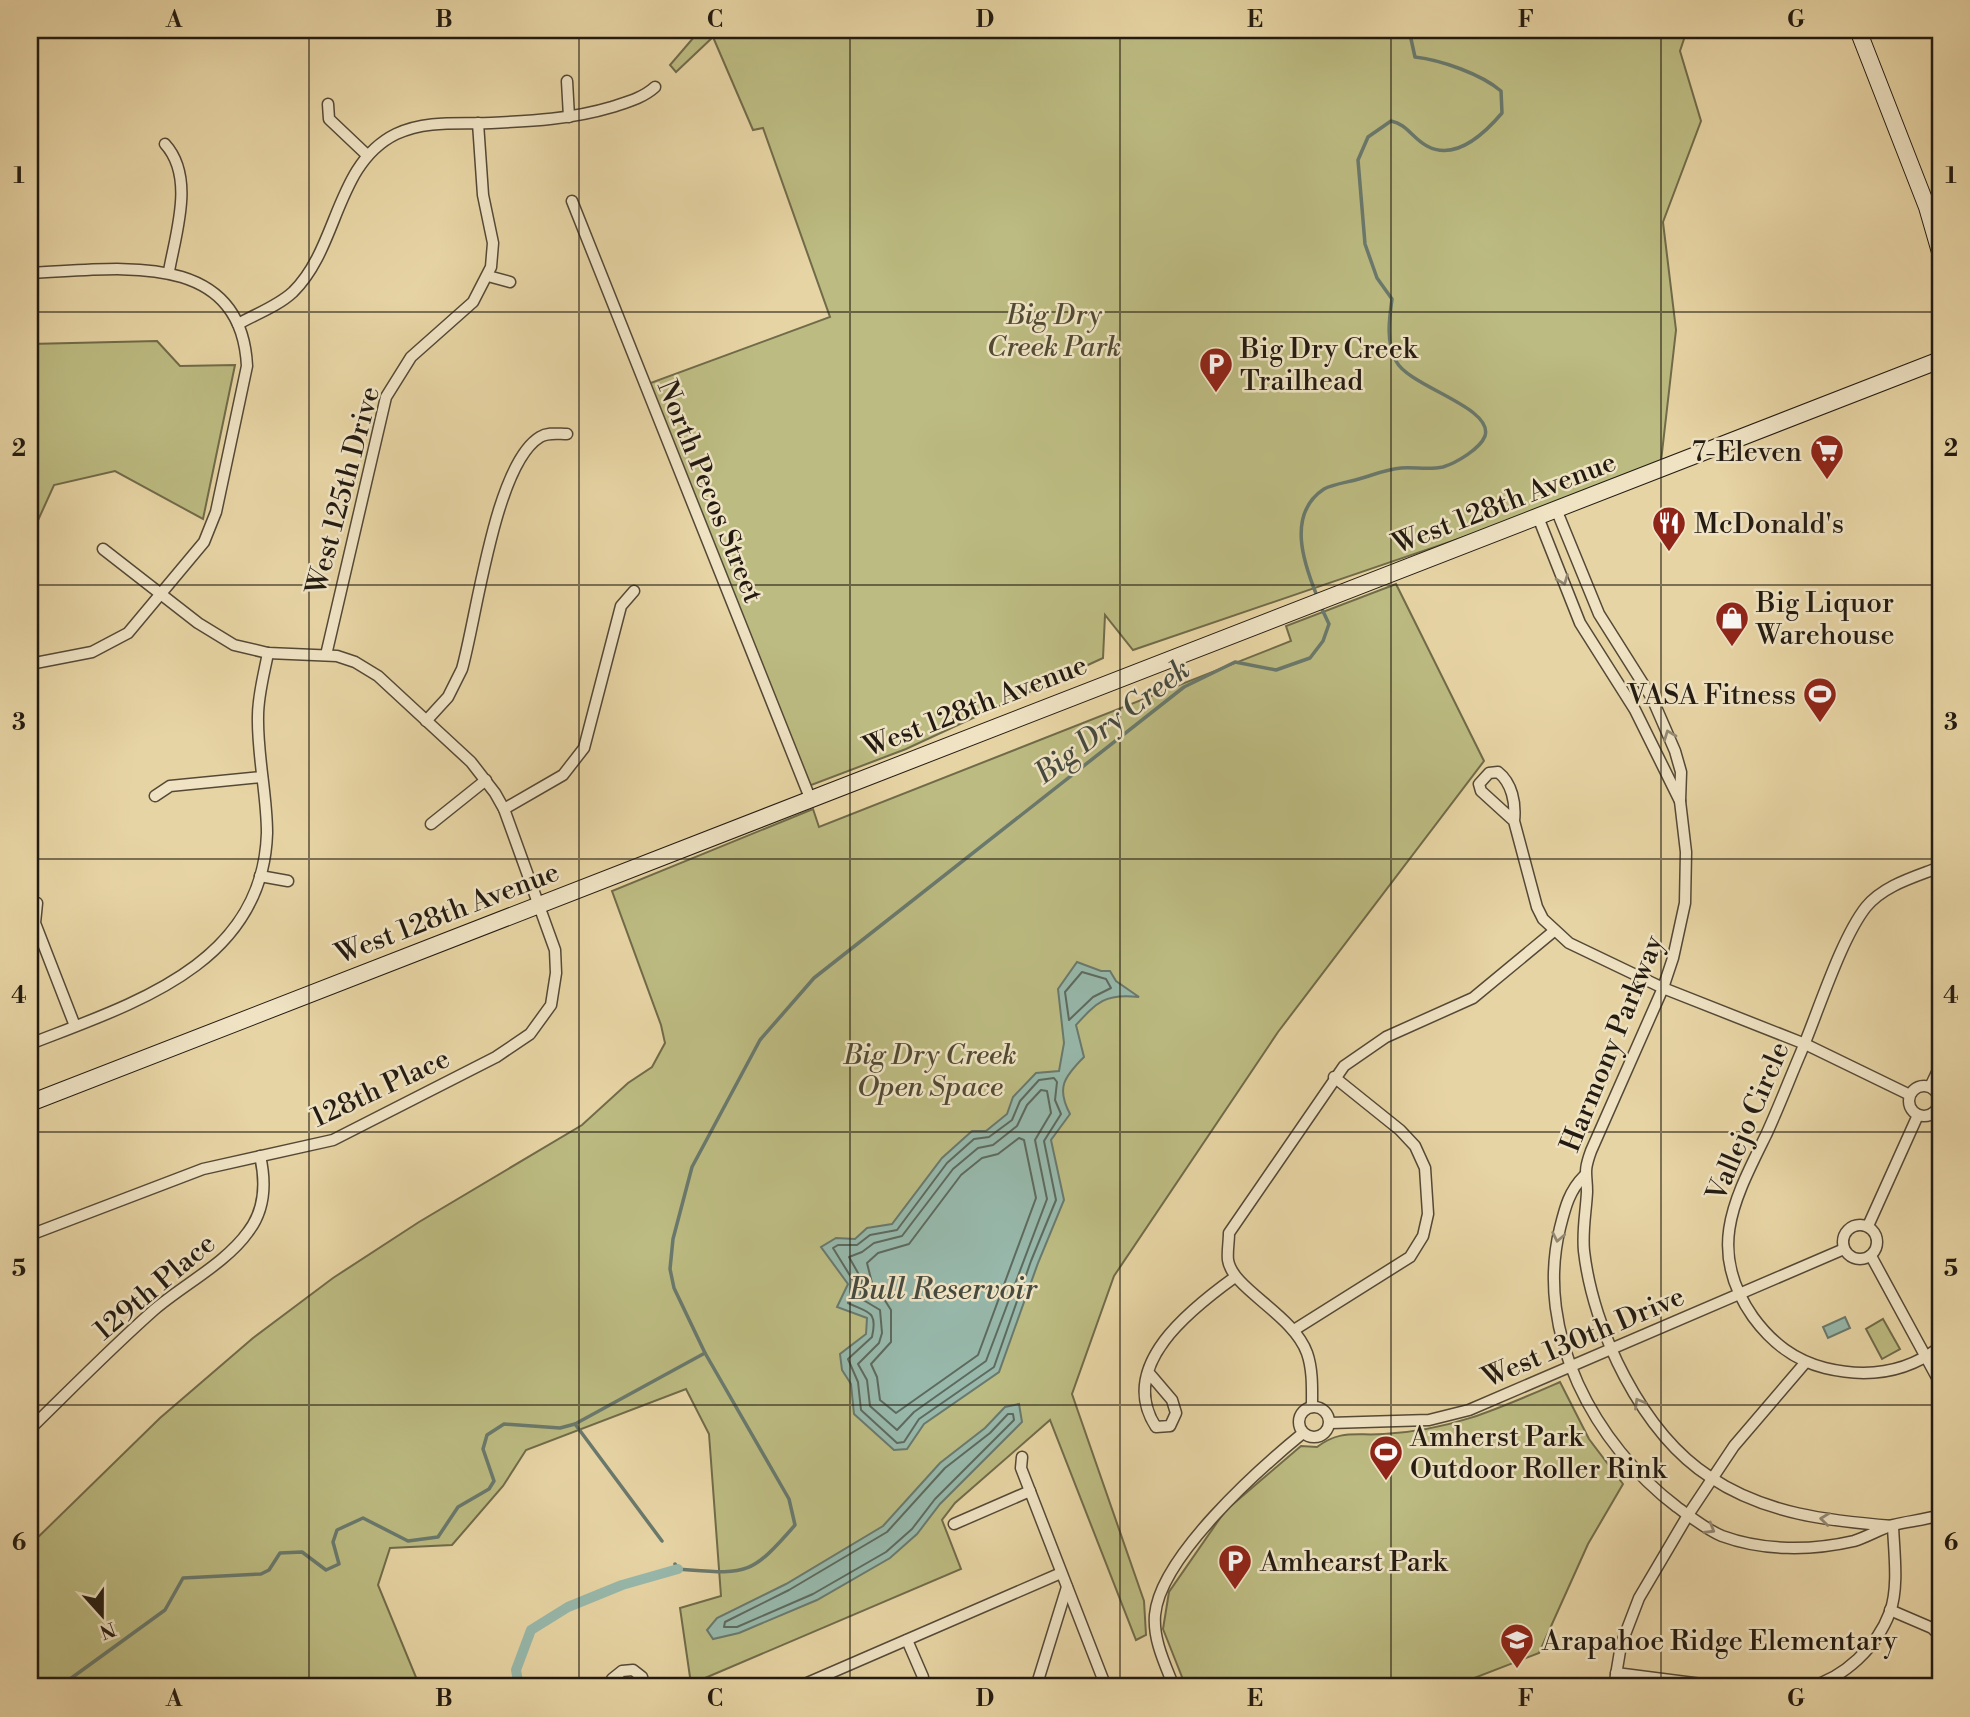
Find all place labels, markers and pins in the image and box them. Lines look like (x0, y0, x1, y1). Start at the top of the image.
place label: Big Dry Creek Trailhead (1239, 332, 1419, 399)
parking icon: Big Dry Creek Trailhead (1197, 345, 1235, 394)
supermarket icon: 7-Eleven (1808, 432, 1846, 481)
place label: 7-Eleven (1692, 435, 1802, 470)
restaurant icon: McDonald's (1650, 504, 1688, 553)
place label: McDonald's (1694, 507, 1844, 542)
place label: Big Liquor Warehouse (1755, 586, 1895, 653)
shop icon: Big Liquor Warehouse (1713, 599, 1751, 648)
sports icon: VASA Fitness (1801, 675, 1839, 724)
place label: VASA Fitness (1626, 678, 1796, 713)
place label: Amherst Park Outdoor Roller Rink (1409, 1420, 1668, 1487)
sports icon: Amherst Park Outdoor Roller Rink (1367, 1433, 1405, 1482)
parking icon: Amhearst Park (1216, 1542, 1254, 1591)
place label: Amhearst Park (1259, 1545, 1449, 1580)
school or university icon: Arapahoe Ridge Elementary (1498, 1621, 1536, 1670)
place label: Arapahoe Ridge Elementary (1541, 1624, 1897, 1659)

